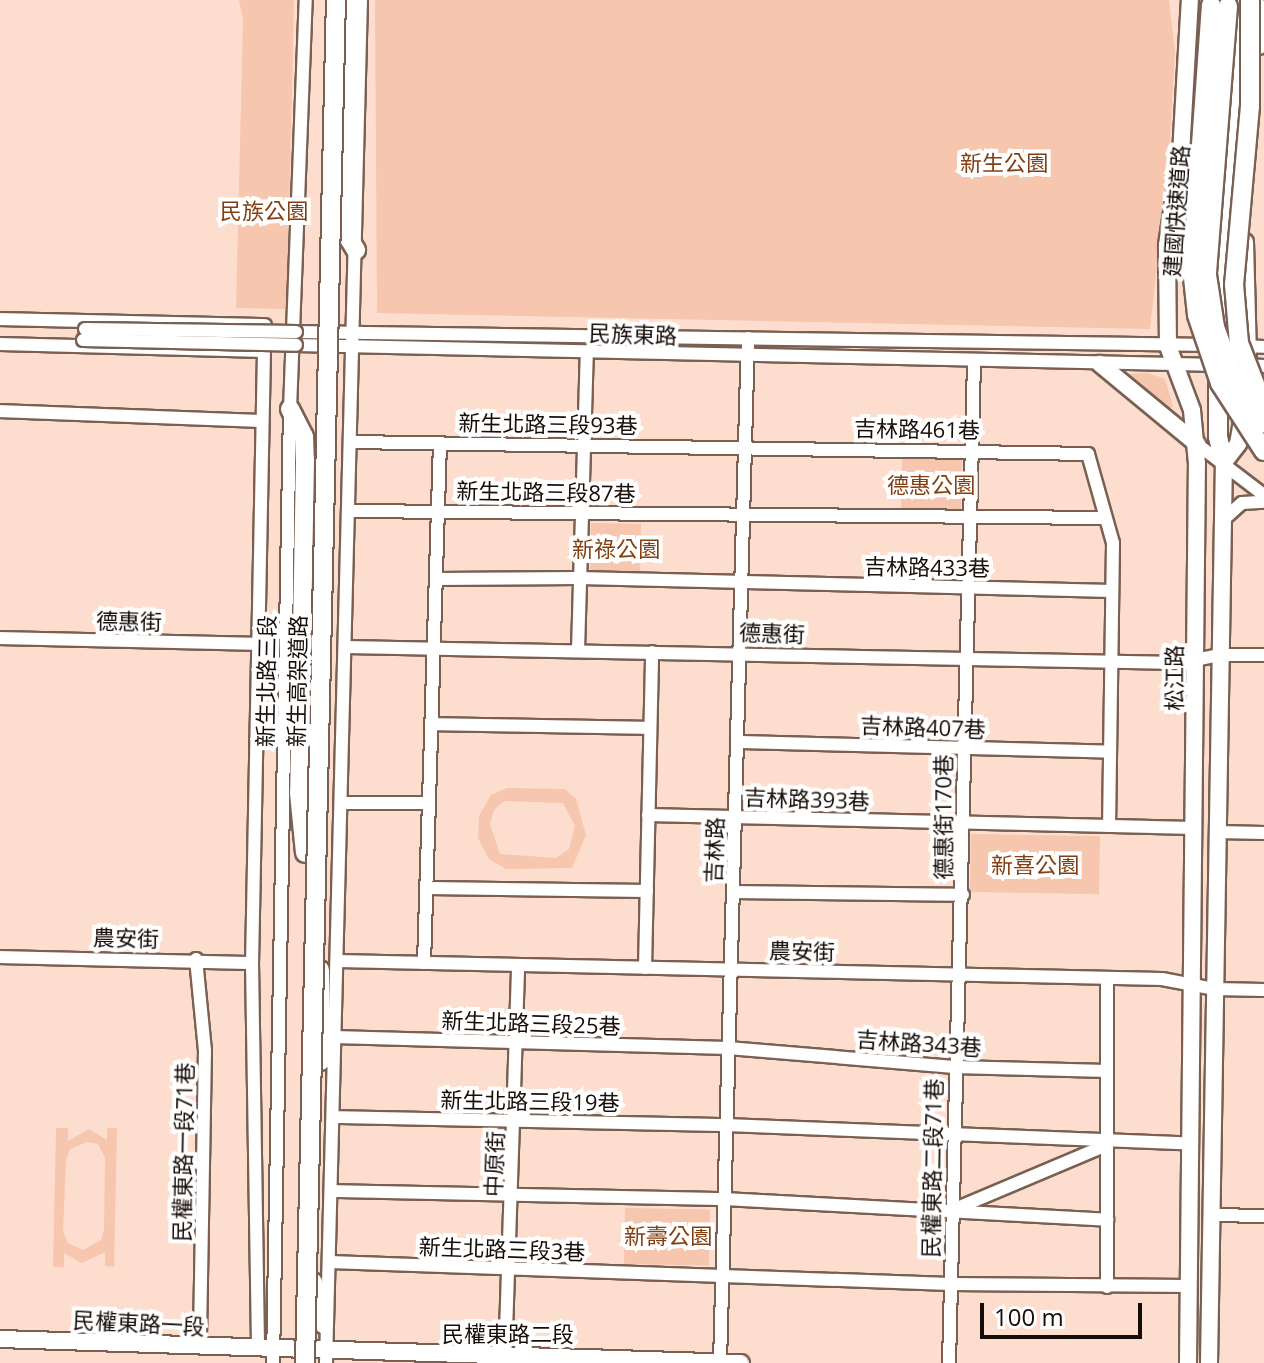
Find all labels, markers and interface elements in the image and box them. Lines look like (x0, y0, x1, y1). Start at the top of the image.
street label: 建國快速道路 (1158, 144, 1194, 278)
park label: 新生公園 (960, 150, 1048, 176)
park label: 民族公園 (220, 198, 308, 224)
street label: 民族東路 (589, 319, 677, 349)
street label: 新生北路三段93巷 (458, 409, 638, 439)
street label: 吉林路461巷 (854, 415, 980, 443)
park label: 德惠公園 (887, 472, 975, 498)
street label: 新生北路三段87巷 (456, 477, 636, 507)
park label: 新祿公園 (572, 536, 660, 562)
street label: 吉林路433巷 (864, 553, 990, 581)
street label: 德惠街 (96, 607, 162, 635)
street label: 新生北路三段 (252, 615, 280, 747)
street label: 新生高架道路 (283, 615, 311, 747)
street label: 德惠街 (739, 619, 805, 647)
street label: 松江路 (1161, 645, 1187, 711)
street label: 吉林路407巷 (860, 712, 986, 742)
street label: 德惠街170巷 (930, 754, 956, 880)
street label: 吉林路393巷 (744, 784, 870, 814)
street label: 吉林路 (700, 817, 728, 883)
park label: 新喜公園 (991, 852, 1079, 878)
street label: 農安街 (93, 924, 159, 952)
street label: 農安街 (769, 937, 835, 965)
street label: 新生北路三段25巷 (441, 1007, 621, 1039)
street label: 吉林路343巷 (855, 1025, 983, 1061)
street label: 民權東路一段71巷 (168, 1062, 198, 1242)
street label: 民權東路二段71巷 (917, 1078, 947, 1258)
street label: 新生北路三段19巷 (440, 1086, 620, 1116)
street label: 中原街 (480, 1131, 508, 1197)
park label: 新壽公園 (624, 1223, 712, 1249)
street label: 新生北路三段3巷 (418, 1233, 586, 1265)
scale bar (984, 1287, 1146, 1337)
text: 100 m (994, 1300, 1064, 1333)
street label: 民權東路一段 (72, 1306, 206, 1340)
street label: 民權東路二段 (442, 1321, 574, 1347)

